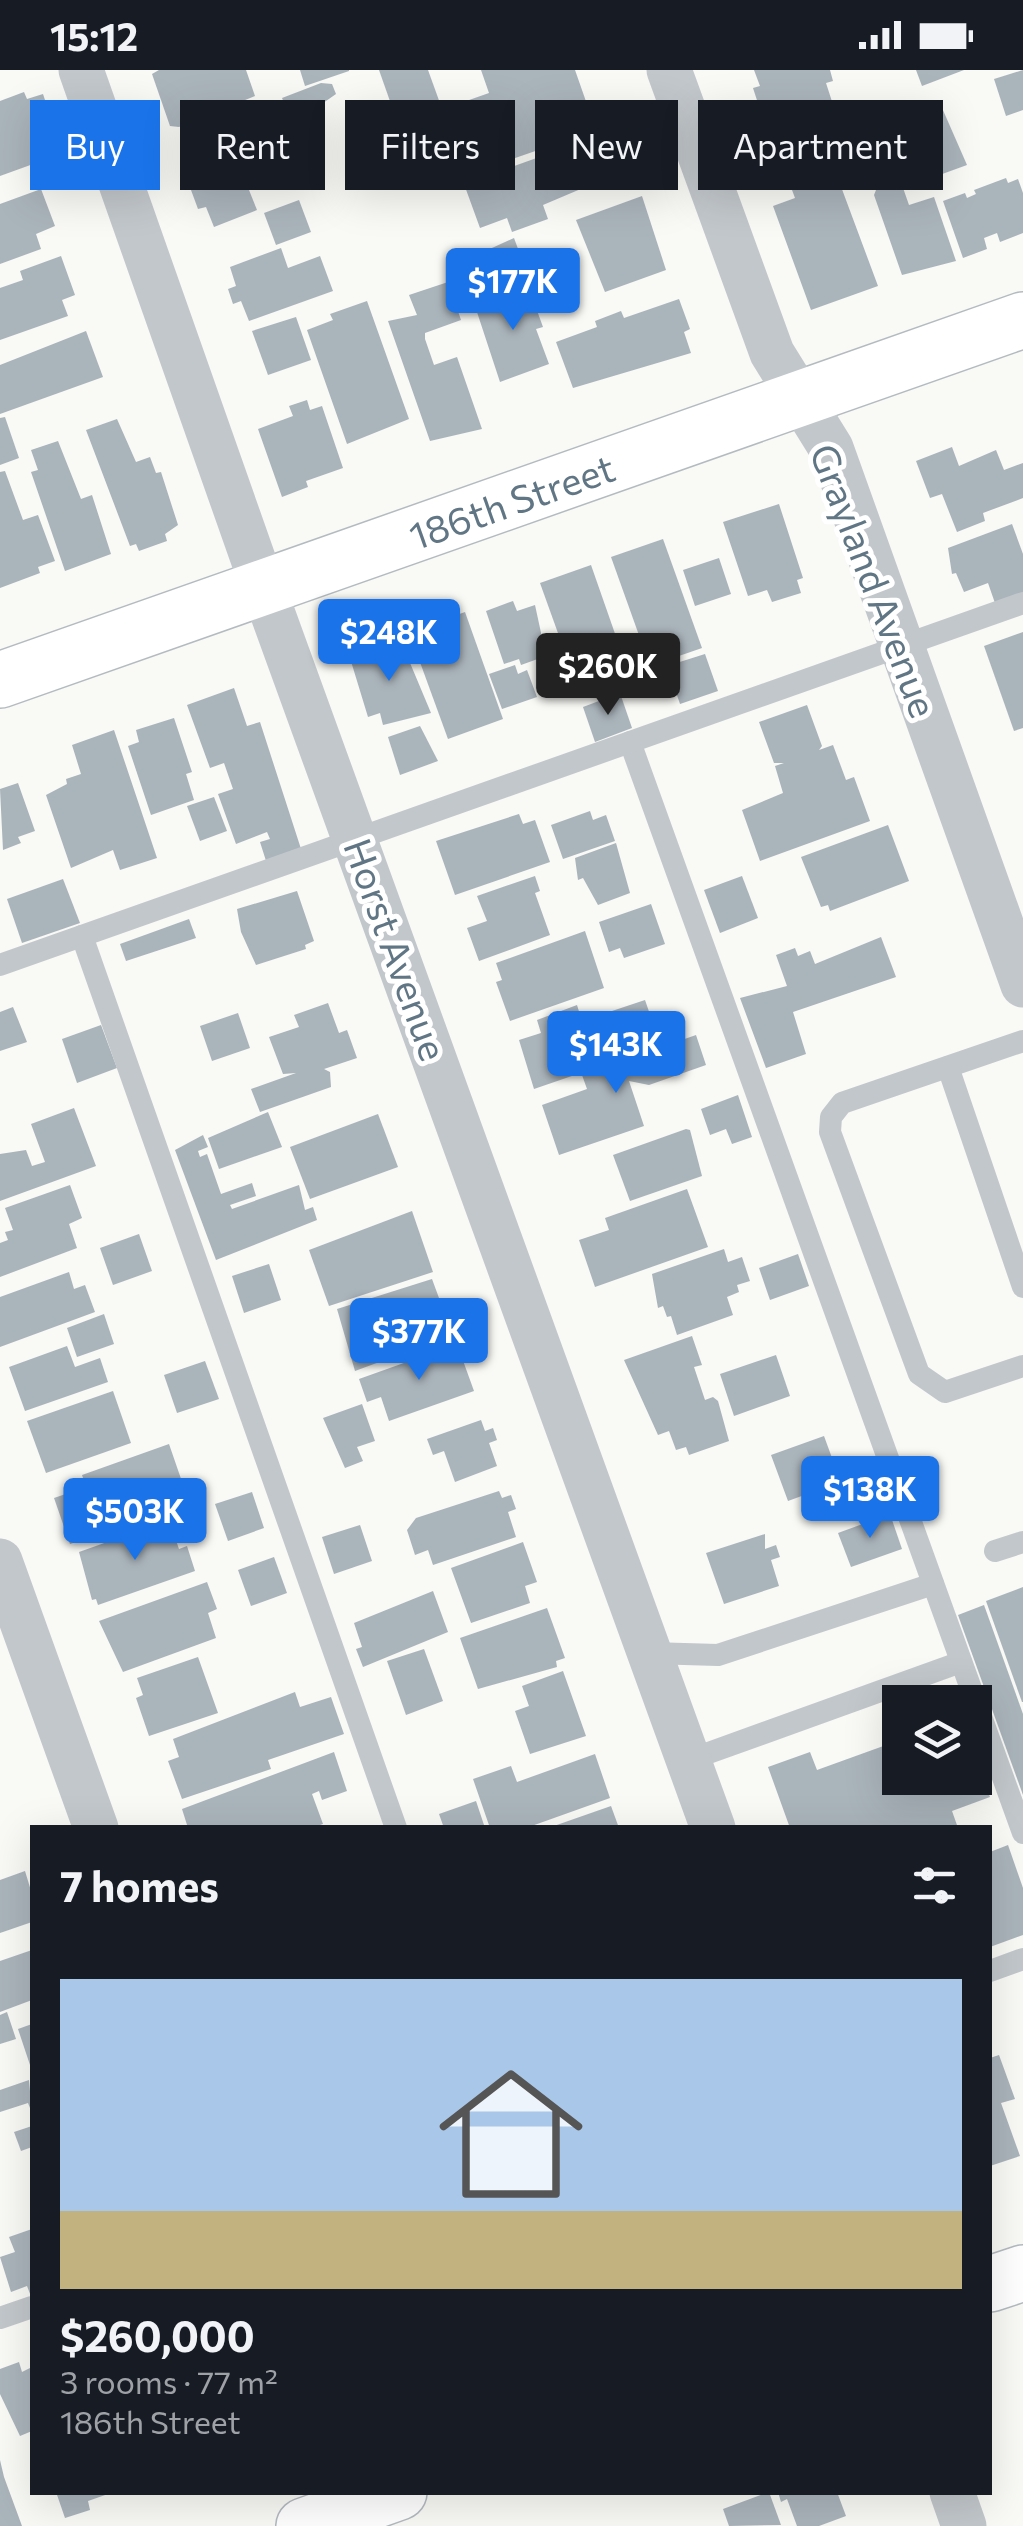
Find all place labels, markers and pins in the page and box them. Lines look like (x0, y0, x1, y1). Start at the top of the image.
pin: $177K (443, 248, 583, 333)
pin: $248K (319, 599, 459, 684)
pin: $260K (538, 633, 678, 718)
pin: $143K (546, 1011, 686, 1096)
pin: $377K (349, 1298, 489, 1383)
pin: $138K (800, 1456, 940, 1541)
pin: $503K (65, 1478, 205, 1563)

